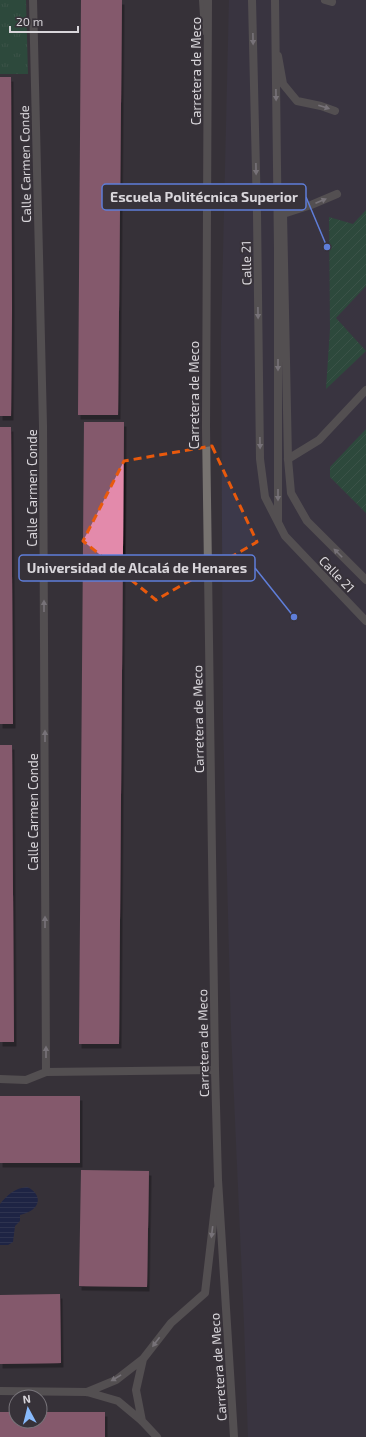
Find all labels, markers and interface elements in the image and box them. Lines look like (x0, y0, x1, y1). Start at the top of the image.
scale bar (10, 8, 78, 34)
text: 20 m (16, 14, 43, 28)
street label: Carretera de Meco (188, 17, 204, 125)
one-way arrow (250, 33, 256, 46)
one-way arrow (273, 89, 279, 102)
street label: Calle Carmen Conde (16, 105, 34, 223)
one-way arrow (318, 105, 330, 111)
one-way arrow (253, 163, 259, 176)
callout: Escuela Politécnica Superior (102, 184, 306, 210)
text: Escuela Politécnica Superior (110, 188, 298, 205)
one-way arrow (315, 198, 326, 204)
street label: Calle 21 (238, 241, 254, 285)
one-way arrow (255, 307, 261, 320)
street label: Carretera de Meco (186, 341, 202, 449)
one-way arrow (275, 359, 281, 372)
street label: Calle Carmen Conde (24, 429, 40, 547)
one-way arrow (257, 437, 263, 450)
one-way arrow (275, 489, 281, 502)
one-way arrow (333, 548, 343, 558)
street label: Calle 21 (316, 552, 358, 596)
callout: Universidad de Alcalá de Henares (19, 555, 255, 581)
text: Universidad de Alcalá de Henares (27, 559, 247, 576)
one-way arrow (41, 599, 47, 612)
street label: Carretera de Meco (189, 665, 207, 773)
one-way arrow (42, 729, 48, 742)
street label: Calle Carmen Conde (25, 753, 41, 871)
one-way arrow (42, 915, 48, 928)
street label: Carretera de Meco (194, 989, 212, 1097)
one-way arrow (43, 1045, 49, 1058)
one-way arrow (208, 1226, 215, 1238)
street label: Carretera de Meco (206, 1312, 230, 1422)
one-way arrow (152, 1336, 161, 1347)
one-way arrow (110, 1375, 122, 1382)
north arrow (8, 1389, 48, 1429)
text: N (22, 1392, 32, 1406)

